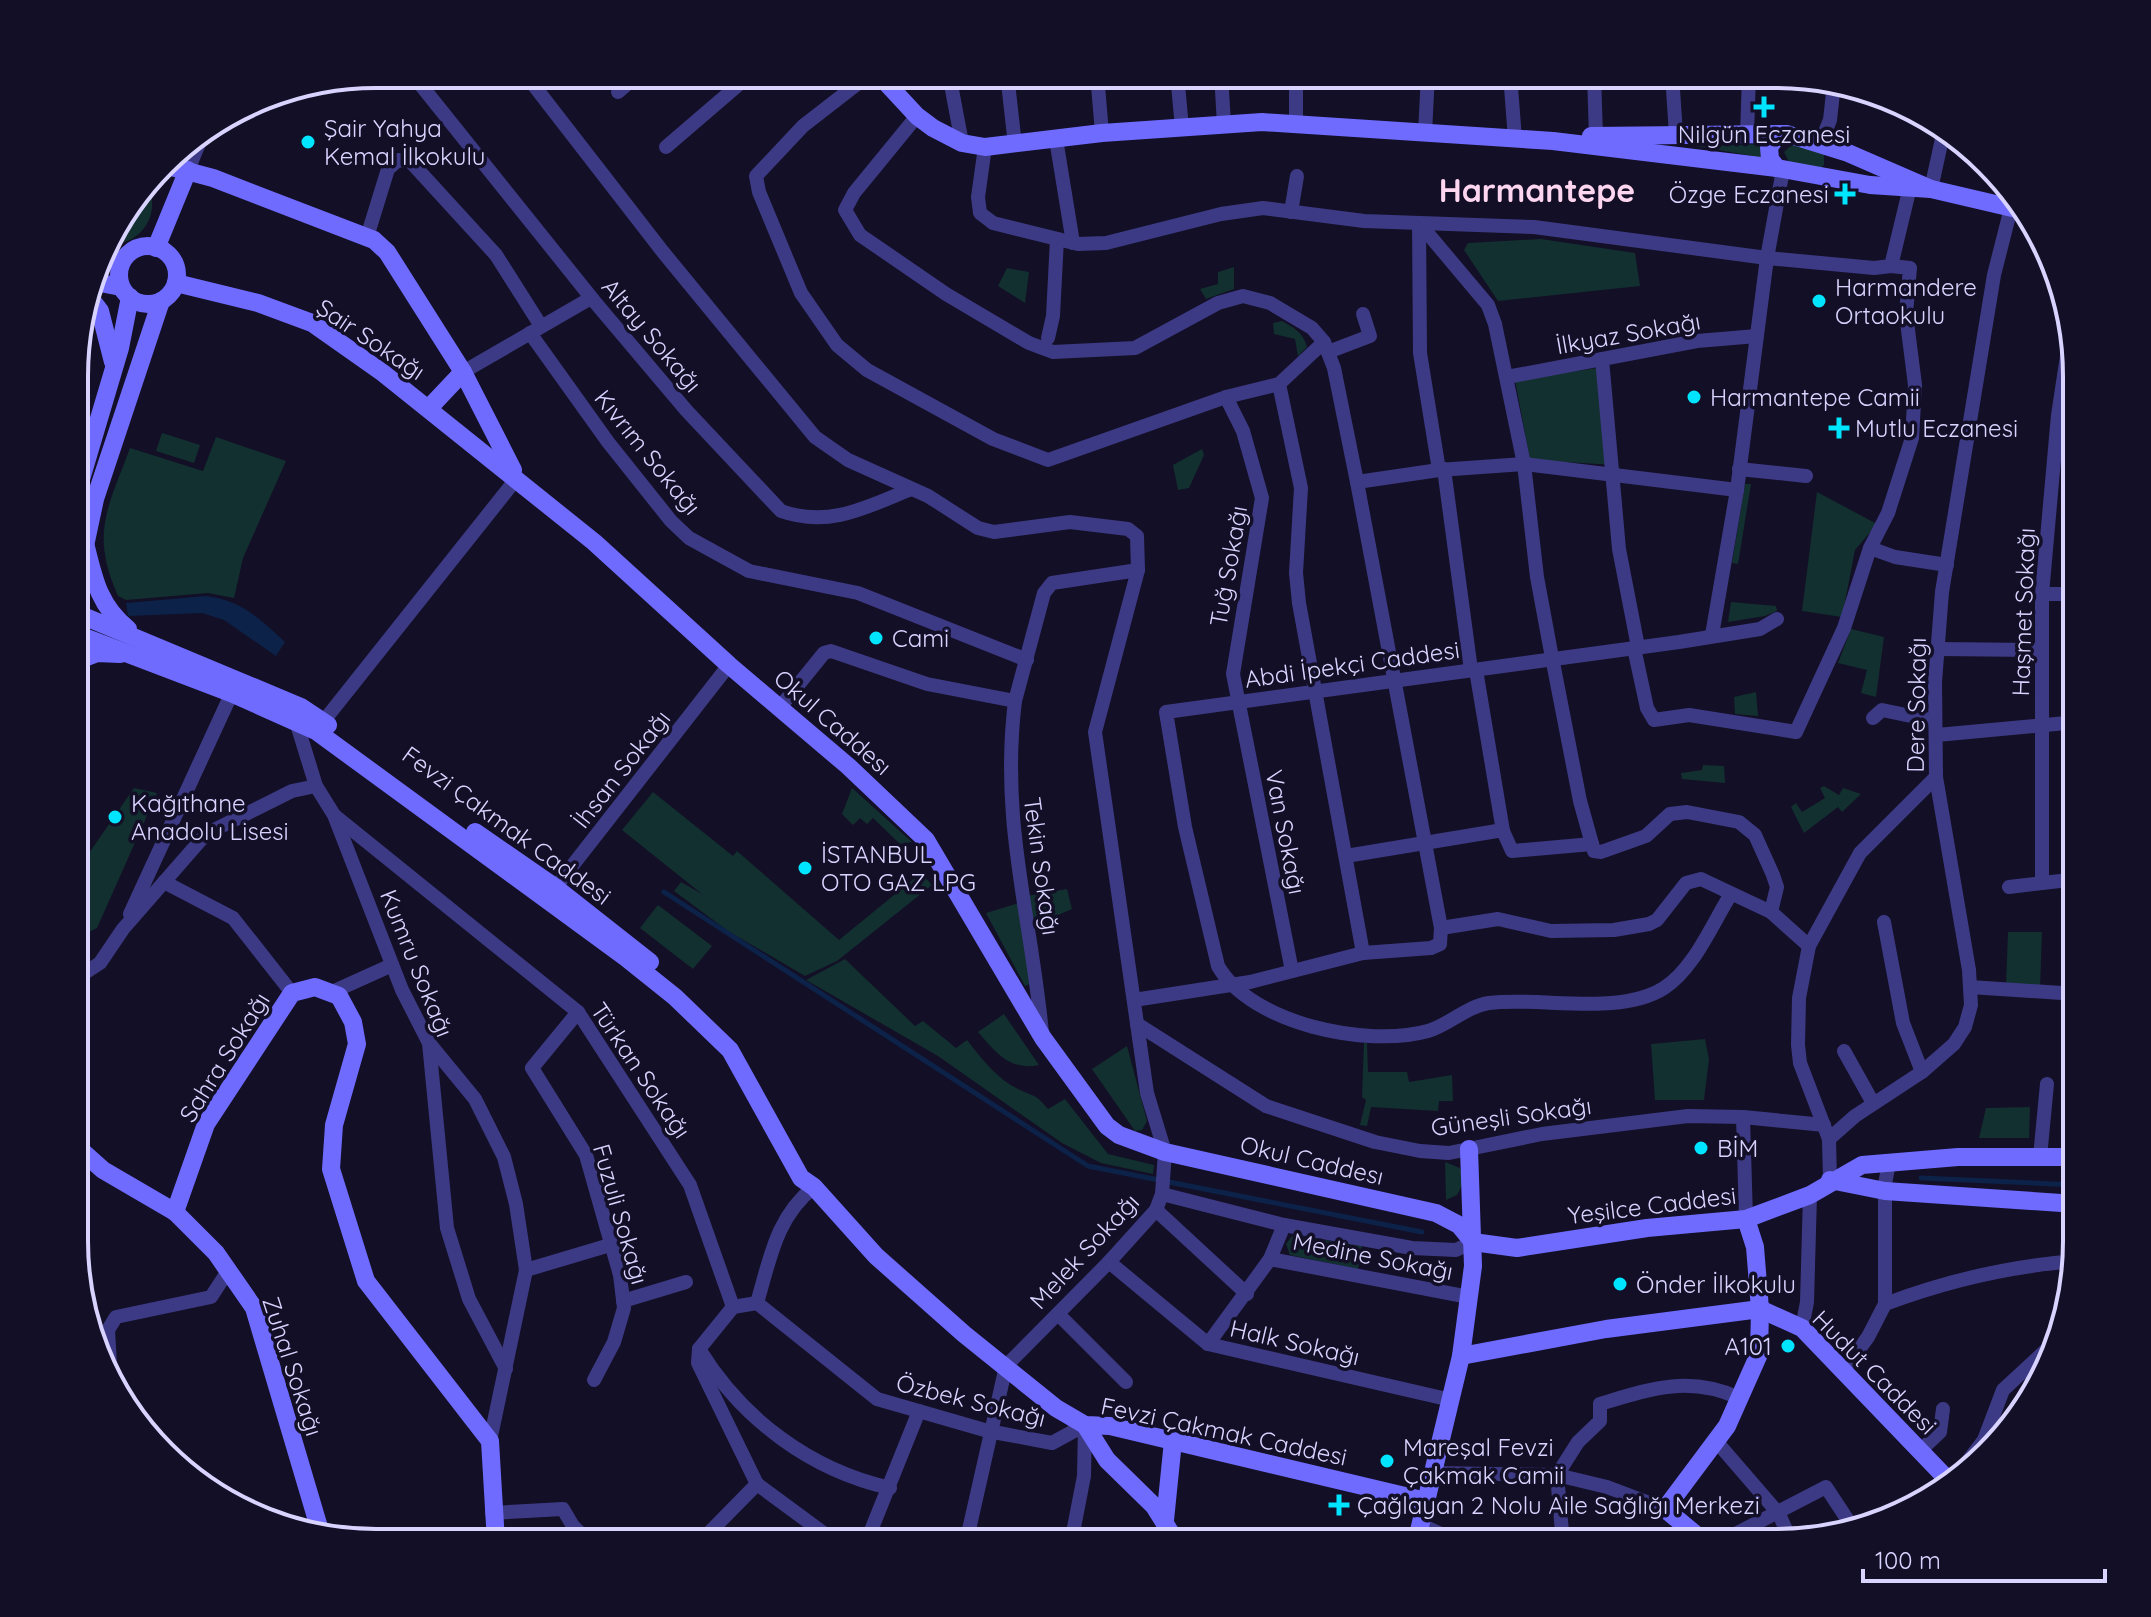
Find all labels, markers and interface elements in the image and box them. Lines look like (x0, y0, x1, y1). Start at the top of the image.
marker: Nilgün Eczanesi (1755, 98, 1773, 116)
place label: Şair Yahya Kemal İlkokulu (324, 113, 486, 171)
place label: Nilgün Eczanesi (1678, 119, 1850, 149)
marker: Şair Yahya Kemal İlkokulu (299, 133, 317, 151)
district label: Harmantepe (1439, 170, 1635, 210)
place label: Özge Eczanesi (1669, 179, 1829, 209)
marker: Özge Eczanesi (1836, 185, 1854, 203)
street label: Altay Sokağı (596, 272, 708, 398)
place label: Harmandere Ortaokulu (1835, 272, 1977, 330)
street label: Şair Sokağı (311, 292, 431, 386)
marker: Harmandere Ortaokulu (1810, 292, 1828, 310)
street label: İlkyaz Sokağı (1554, 306, 1702, 360)
place label: Harmantepe Camii (1710, 382, 1920, 412)
street label: Kıvrım Sokağı (588, 383, 708, 521)
marker: Harmantepe Camii (1685, 388, 1703, 406)
place label: Mutlu Eczanesi (1855, 413, 2018, 443)
marker: Mutlu Eczanesi (1830, 419, 1848, 437)
street label: Tuğ Sokağı (1203, 503, 1253, 629)
street label: Haşmet Sokağı (2005, 527, 2041, 697)
place label: Cami (892, 623, 949, 653)
marker: Cami (867, 629, 885, 647)
street label: Abdi İpekçi Caddesi (1243, 634, 1461, 694)
street label: Dere Sokağı (1900, 637, 1932, 773)
street label: Okul Caddesı (768, 663, 898, 781)
street label: İhsan Sokağı (566, 704, 676, 834)
street label: Fevzi Çakmak Caddesi (397, 739, 617, 911)
street label: Van Sokağı (1259, 767, 1313, 897)
place label: Kağıthane Anadolu Lisesi (131, 788, 289, 846)
street label: Tekin Sokağı (1017, 795, 1067, 937)
marker: Kağıthane Anadolu Lisesi (106, 808, 124, 826)
place label: İSTANBUL OTO GAZ LPG (821, 839, 976, 897)
marker: İSTANBUL OTO GAZ LPG (796, 859, 814, 877)
street label: Kumru Sokağı (374, 885, 460, 1041)
street label: Sahra Sokağı (172, 987, 276, 1127)
street label: Türkan Sokağı (584, 996, 698, 1144)
street label: Güneşli Sokağı (1429, 1090, 1593, 1142)
street label: Okul Caddesı (1237, 1129, 1387, 1191)
place label: BİM (1717, 1133, 1758, 1163)
marker: BİM (1692, 1139, 1710, 1157)
street label: Fuzuli Sokağı (587, 1140, 655, 1288)
street label: Yeşilce Caddesi (1566, 1180, 1738, 1230)
street label: Melek Sokağı (1023, 1187, 1145, 1315)
street label: Medine Sokağı (1290, 1226, 1456, 1286)
place label: Önder İlkokulu (1636, 1269, 1796, 1299)
marker: Önder İlkokulu (1611, 1275, 1629, 1293)
street label: Zuhal Sokağı (256, 1293, 330, 1439)
street label: Hudut Caddesi (1807, 1304, 1943, 1440)
street label: Halk Sokağı (1227, 1313, 1363, 1371)
place label: A101 (1724, 1331, 1772, 1361)
marker: A101 (1779, 1337, 1797, 1355)
street label: Özbek Sokağı (893, 1367, 1049, 1433)
street label: Fevzi Çakmak Caddesi (1098, 1390, 1350, 1472)
place label: Mareşal Fevzi Çakmak Camii (1403, 1432, 1564, 1490)
marker: Mareşal Fevzi Çakmak Camii (1378, 1452, 1396, 1470)
place label: Çağlayan 2 Nolu Aile Sağlığı Merkezi (1357, 1490, 1760, 1520)
marker: Çağlayan 2 Nolu Aile Sağlığı Merkezi (1328, 1494, 1350, 1516)
scale bar (1863, 1533, 2105, 1583)
text: 100 m (1875, 1545, 1941, 1575)

